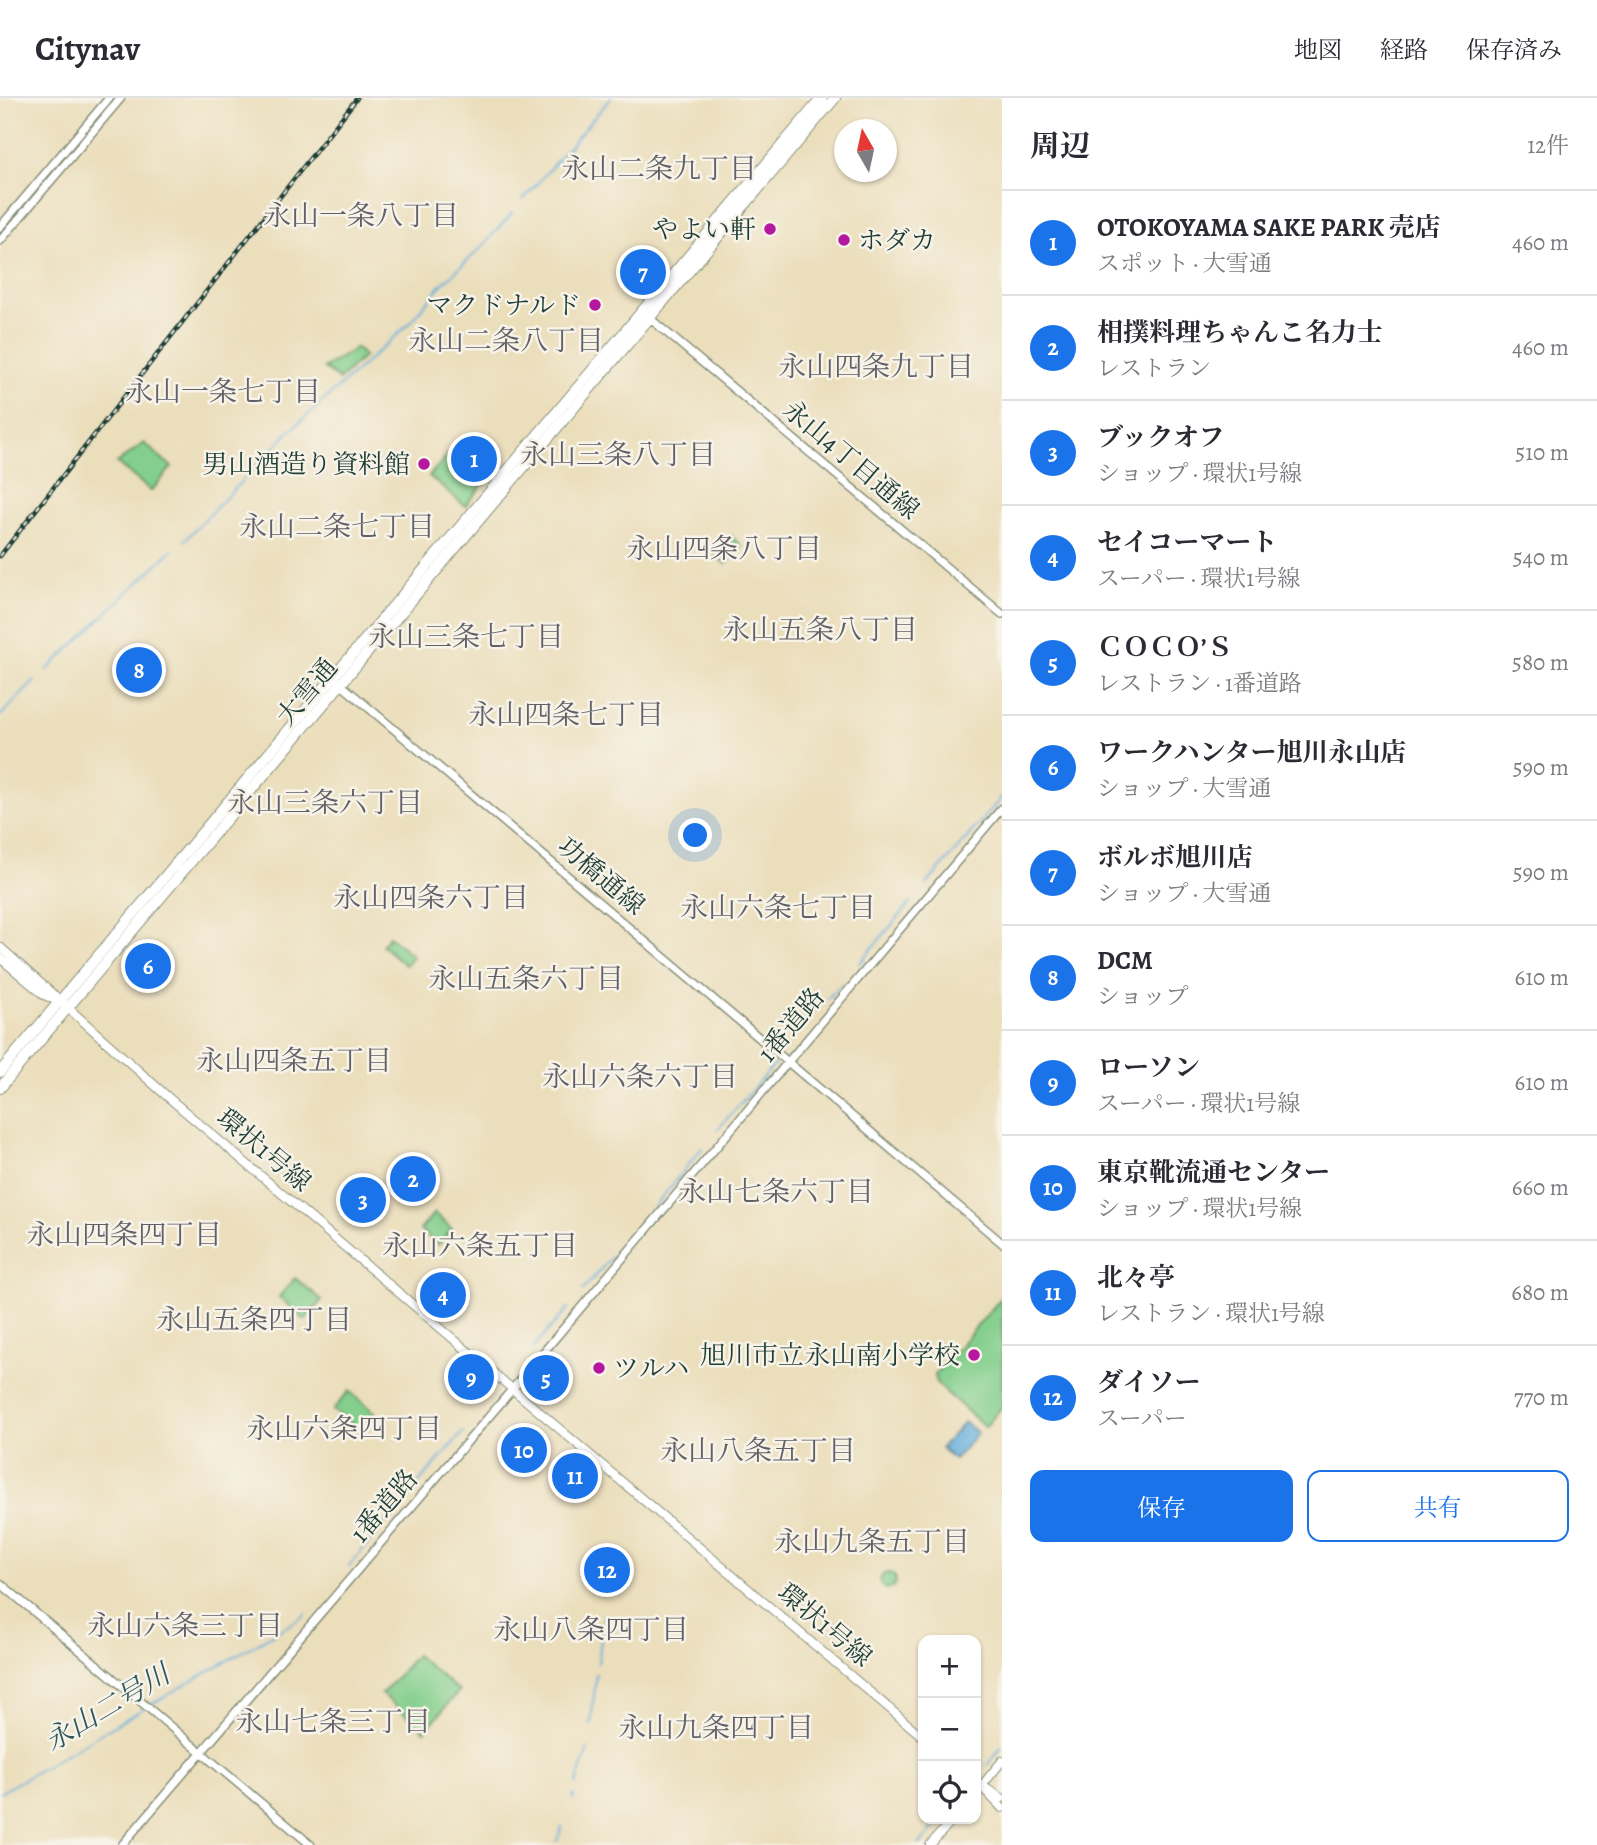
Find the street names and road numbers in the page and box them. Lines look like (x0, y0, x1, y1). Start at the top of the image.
street label: 永山4丁目通線 (775, 393, 927, 527)
street label: 大雪通 (269, 651, 345, 733)
street label: 功橋通線 (550, 829, 652, 923)
street label: 1番道路 (750, 980, 832, 1070)
street label: 環状1号線 (210, 1100, 318, 1200)
street label: 1番道路 (342, 1462, 426, 1550)
street label: 環状1号線 (771, 1575, 879, 1675)

